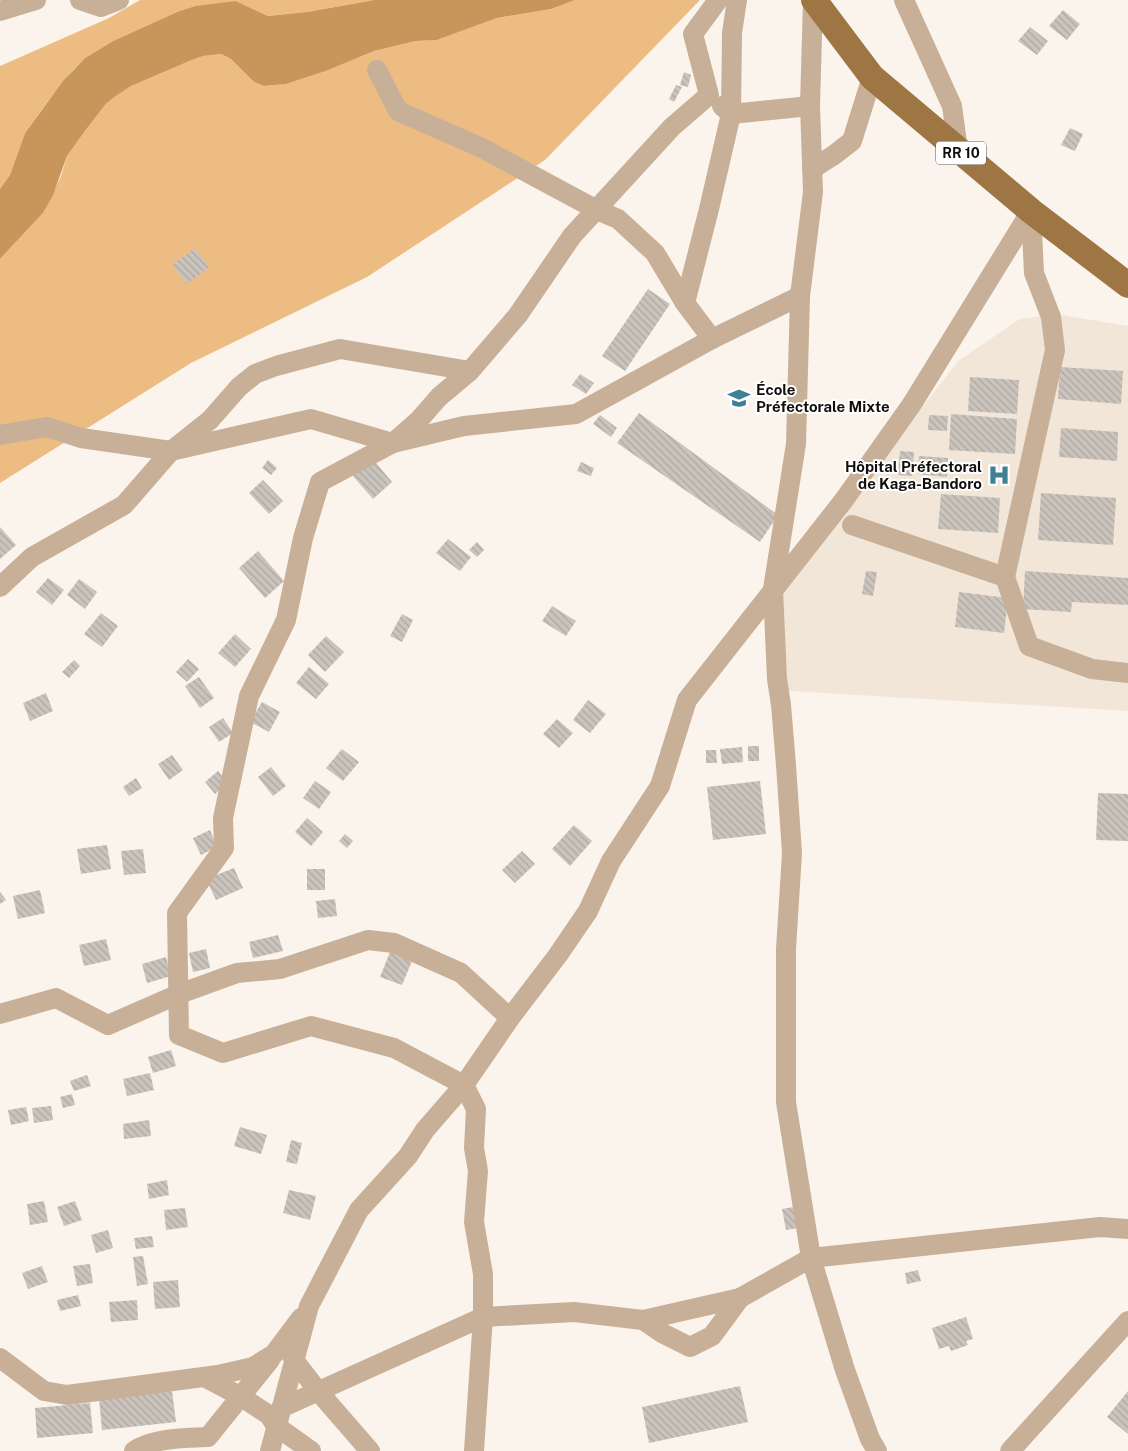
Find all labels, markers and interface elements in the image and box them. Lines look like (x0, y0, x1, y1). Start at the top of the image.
road number: RR 10 (936, 142, 986, 164)
place label: École Préfectorale Mixte (756, 381, 890, 415)
school or university icon: École Préfectorale Mixte (726, 385, 752, 411)
place label: Hôpital Préfectoral de Kaga-Bandoro (845, 458, 982, 492)
hospital icon: Hôpital Préfectoral de Kaga-Bandoro (986, 462, 1012, 488)

